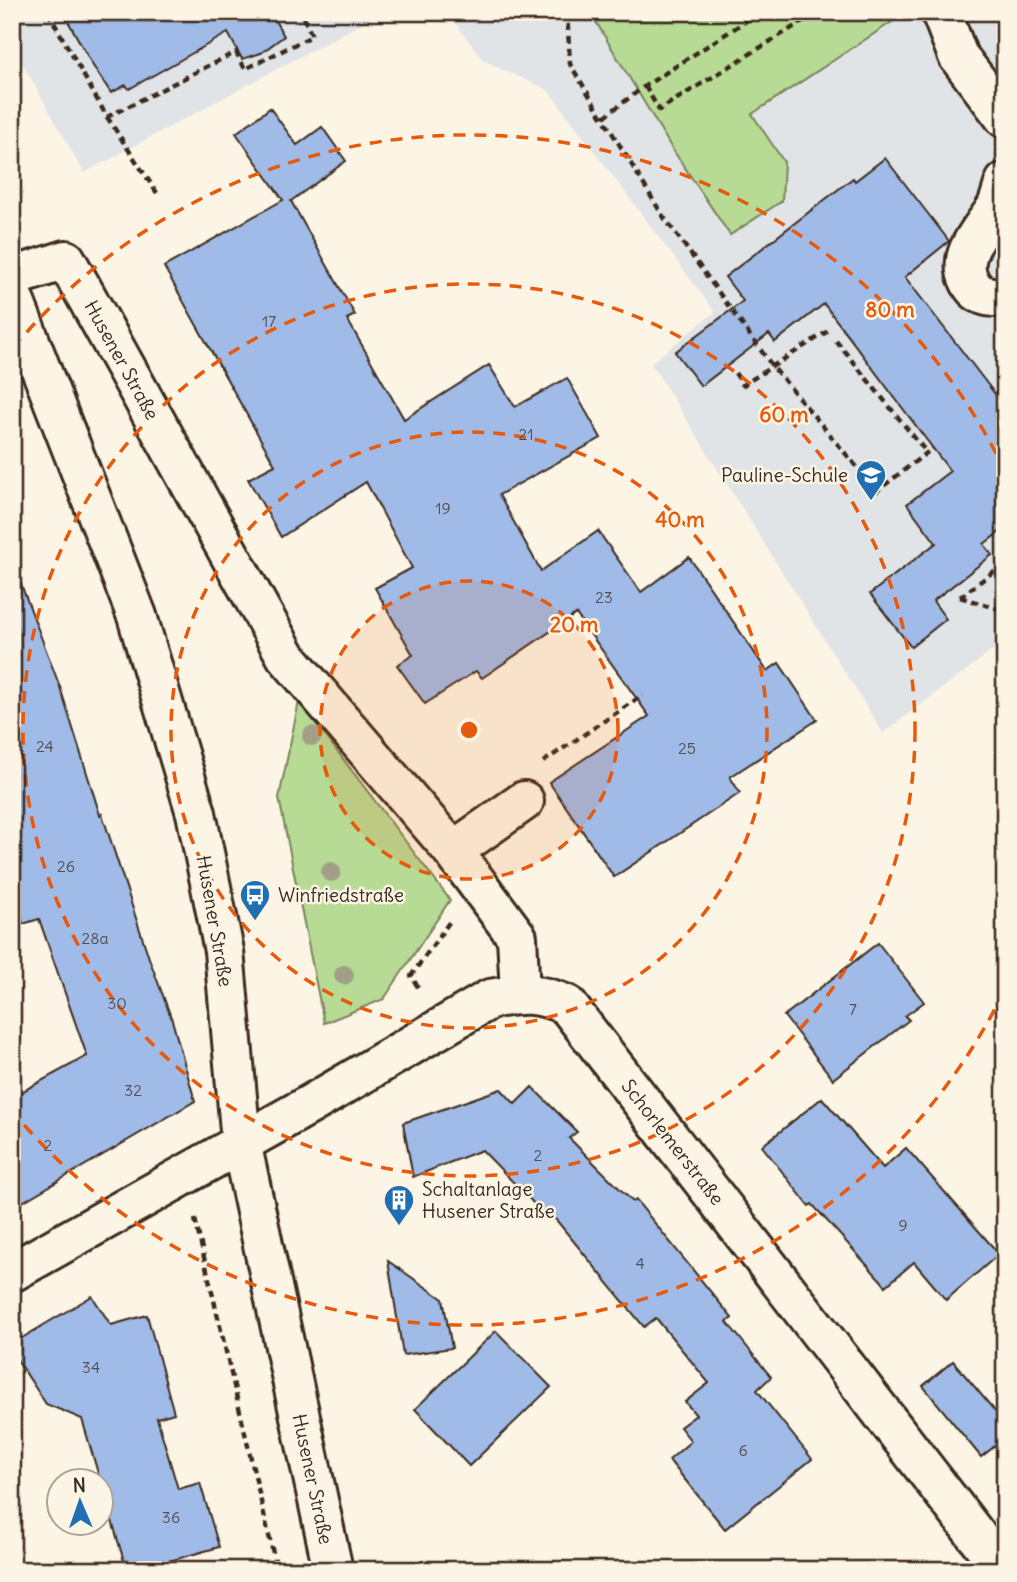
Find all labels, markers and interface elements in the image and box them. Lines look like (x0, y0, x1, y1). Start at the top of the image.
street label: Husener Straße (79, 296, 165, 424)
text: 80 m (865, 296, 915, 323)
house number: 17 (262, 311, 276, 331)
text: 60 m (759, 401, 809, 428)
house number: 21 (518, 424, 534, 444)
school or university icon: Pauline-Schule (854, 458, 888, 502)
place label: Pauline-Schule (721, 463, 848, 487)
house number: 19 (435, 498, 451, 518)
text: 40 m (655, 506, 705, 533)
house number: 23 (595, 587, 613, 607)
text: 20 m (550, 611, 599, 638)
centre of rings (457, 718, 481, 742)
house number: 24 (36, 736, 54, 756)
house number: 25 (678, 738, 696, 758)
street label: Husener Straße (192, 854, 238, 988)
house number: 26 (57, 856, 75, 876)
bus stop icon: Winfriedstraße (238, 878, 272, 922)
place label: Winfriedstraße (278, 883, 404, 907)
house number: 28a (81, 928, 109, 948)
house number: 30 (107, 993, 127, 1013)
house number: 7 (849, 999, 857, 1019)
street label: Schorlemerstraße (617, 1074, 729, 1210)
house number: 32 (124, 1080, 142, 1100)
house number: 2 (44, 1135, 53, 1155)
house number: 2 (534, 1145, 543, 1165)
place label: Schaltanlage Husener Straße (422, 1177, 555, 1223)
building icon: Schaltanlage Husener Straße (382, 1183, 416, 1227)
house number: 9 (898, 1215, 908, 1235)
house number: 4 (635, 1253, 645, 1273)
house number: 34 (82, 1357, 100, 1377)
street label: Husener Straße (287, 1412, 339, 1546)
house number: 6 (738, 1440, 748, 1460)
north arrow (46, 1466, 116, 1536)
text: N (72, 1473, 86, 1497)
house number: 36 (162, 1507, 180, 1527)

